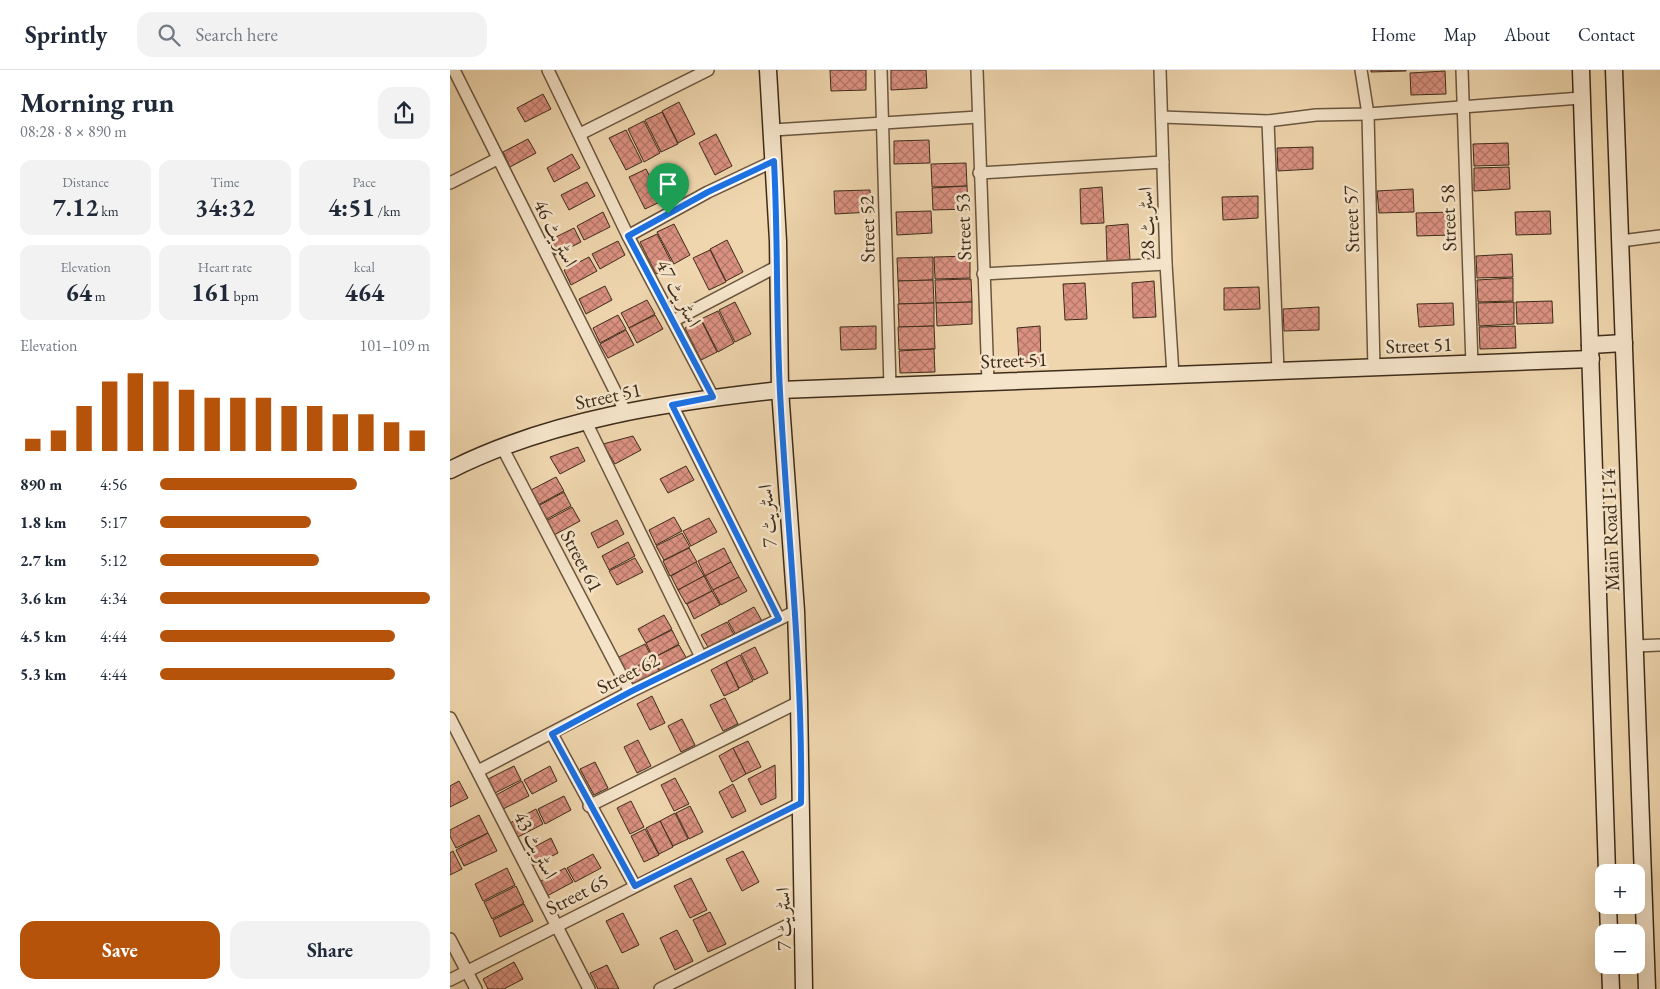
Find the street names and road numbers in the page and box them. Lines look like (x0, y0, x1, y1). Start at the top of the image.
street label: Street 58 (1434, 184, 1462, 252)
street label: Street 57 (1337, 185, 1365, 253)
street label: اسٹریٹ 28 (1132, 186, 1160, 260)
street label: Street 53 (949, 193, 977, 261)
street label: اسٹریٹ 46 (528, 195, 584, 271)
street label: Street 52 (853, 195, 881, 263)
street label: اسٹریٹ 47 (650, 255, 708, 331)
street label: Street 51 (1385, 331, 1453, 359)
street label: Street 51 (980, 346, 1048, 374)
street label: Street 51 (572, 376, 644, 416)
street label: Main Road I-14 (1595, 468, 1625, 592)
street label: اسٹریٹ 7 (752, 484, 782, 548)
street label: Street 61 (555, 525, 609, 597)
street label: Street 62 (592, 646, 664, 700)
street label: اسٹریٹ 43 (508, 807, 564, 883)
street label: Street 65 (541, 867, 613, 921)
street label: اسٹریٹ 7 (769, 887, 797, 951)

